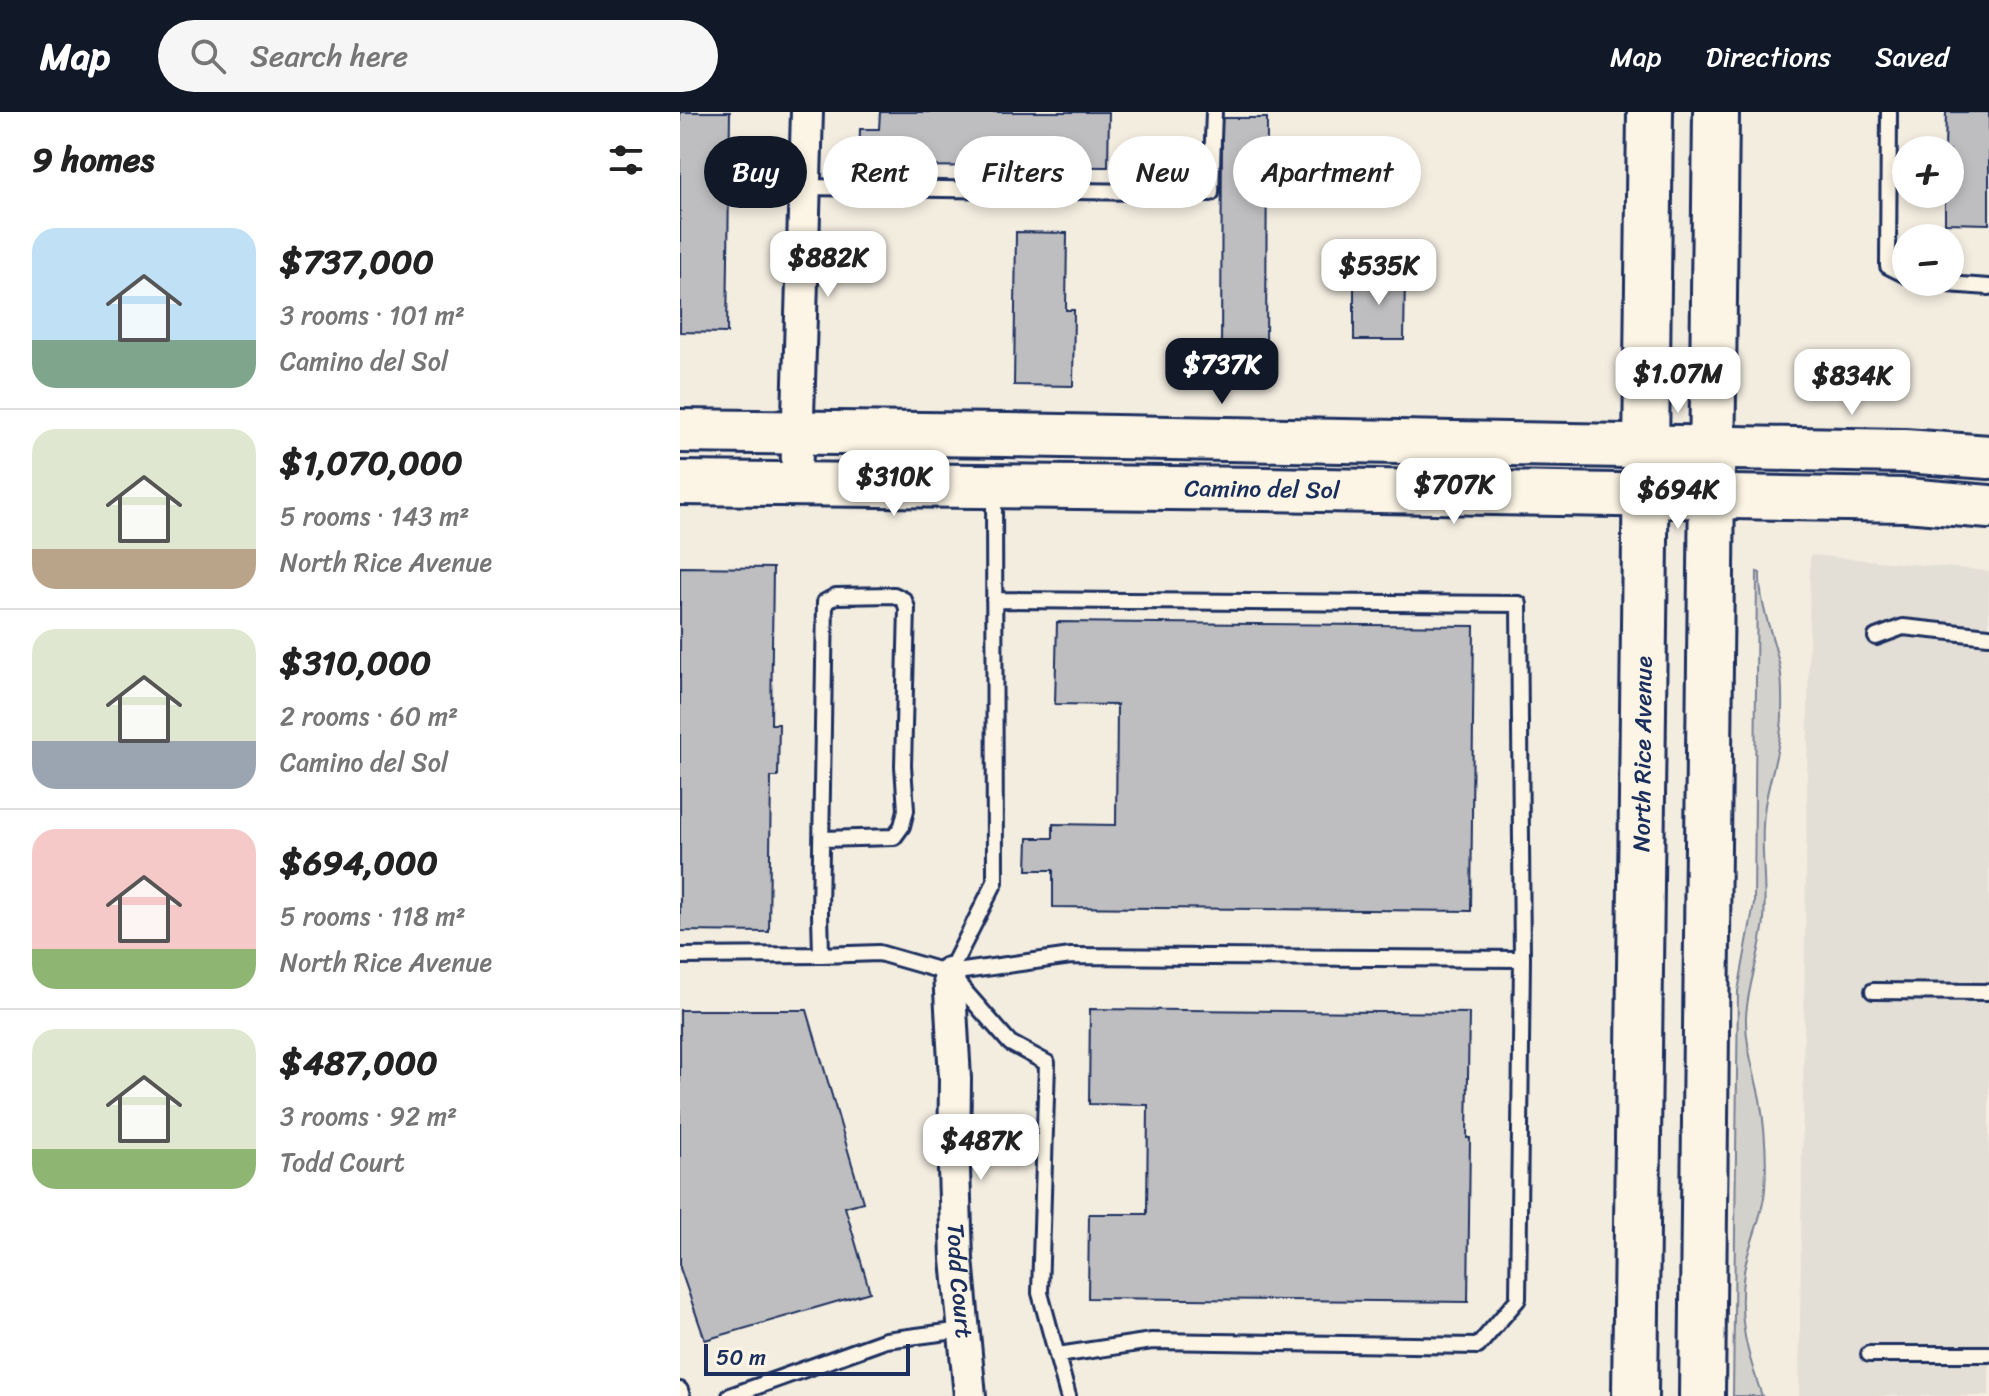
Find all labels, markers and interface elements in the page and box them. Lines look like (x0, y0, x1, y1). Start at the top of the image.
search box (158, 20, 718, 92)
text: Map (40, 23, 110, 90)
text: Search here (250, 29, 408, 83)
text: Map (1610, 32, 1662, 81)
text: Directions (1706, 32, 1831, 81)
text: Saved (1875, 32, 1949, 81)
icon: search (186, 34, 230, 78)
text: 9 homes (32, 130, 154, 190)
chip: Buy (704, 136, 807, 208)
chip: Rent (823, 136, 938, 208)
chip: Filters (954, 136, 1092, 208)
chip: New (1108, 136, 1217, 208)
chip: Apartment (1233, 136, 1421, 208)
map controls (1892, 136, 1964, 296)
button: + (1892, 136, 1964, 208)
icon: filters (604, 138, 648, 182)
button: − (1892, 224, 1964, 296)
pin: $882K (772, 231, 884, 299)
text: $737,000 (280, 232, 434, 292)
text: $882K (788, 234, 868, 280)
pin: $535K (1323, 239, 1435, 307)
text: $535K (1339, 242, 1419, 288)
icon: home (96, 260, 192, 356)
text: 3 rooms · 101 m² (280, 292, 465, 338)
text: Camino del Sol (280, 338, 448, 384)
pin: $737K (1166, 338, 1278, 406)
text: $737K (1183, 341, 1261, 387)
pin: $1.07M (1613, 347, 1743, 415)
pin: $834K (1796, 349, 1908, 417)
text: $1.07M (1634, 350, 1723, 396)
text: $834K (1812, 352, 1892, 398)
text: $1,070,000 (280, 433, 463, 493)
pin: $310K (838, 450, 950, 518)
text: $310K (856, 453, 932, 499)
pin: $707K (1398, 458, 1510, 526)
icon: home (96, 461, 192, 557)
text: $707K (1414, 461, 1494, 507)
pin: $694K (1622, 463, 1734, 531)
text: $694K (1638, 466, 1718, 512)
street label: Camino del Sol (1184, 467, 1341, 511)
text: 5 rooms · 143 m² (280, 493, 469, 539)
text: North Rice Avenue (280, 539, 492, 585)
text: $310,000 (280, 633, 431, 693)
street label: North Rice Avenue (1620, 655, 1665, 852)
icon: home (96, 661, 192, 757)
text: 2 rooms · 60 m² (280, 693, 458, 739)
text: Camino del Sol (280, 739, 448, 785)
text: $694,000 (280, 833, 438, 893)
icon: home (96, 861, 192, 957)
text: 5 rooms · 118 m² (280, 893, 466, 939)
text: North Rice Avenue (280, 939, 492, 985)
text: $487,000 (280, 1033, 438, 1093)
icon: home (96, 1061, 192, 1157)
text: 3 rooms · 92 m² (280, 1093, 457, 1139)
pin: $487K (925, 1114, 1037, 1182)
text: $487K (941, 1117, 1021, 1163)
text: Todd Court (280, 1139, 405, 1185)
street label: Todd Court (935, 1222, 985, 1340)
text: 50 m (716, 1338, 766, 1377)
scale bar (704, 1340, 910, 1376)

